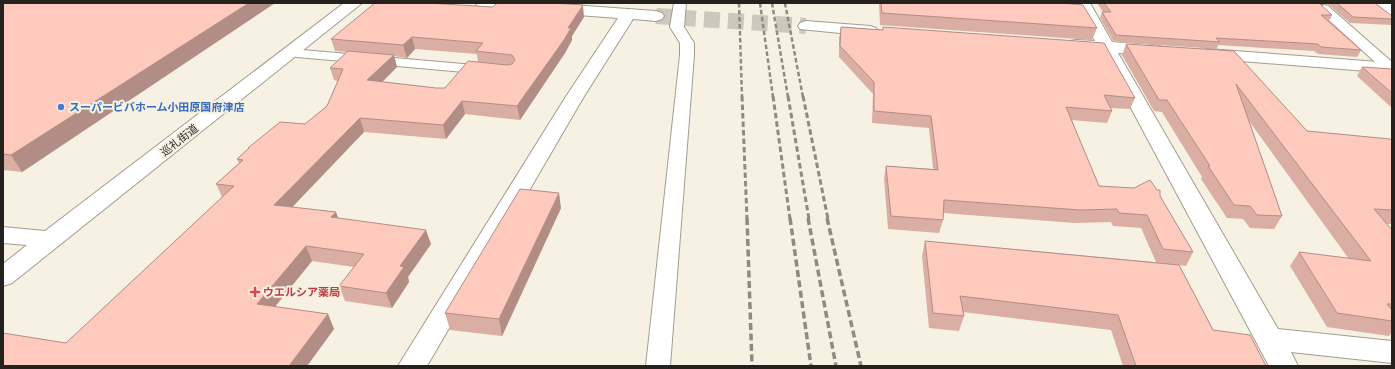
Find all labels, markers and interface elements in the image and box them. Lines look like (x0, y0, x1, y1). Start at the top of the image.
place label: スーパービバホーム小田原国府津店 (69, 101, 245, 113)
marker: スーパービバホーム小田原国府津店 (56, 102, 66, 112)
street label: 巡礼街道 (158, 122, 200, 158)
place label: ウエルシア薬局 (263, 286, 340, 298)
marker: ウエルシア薬局 (250, 287, 260, 297)

